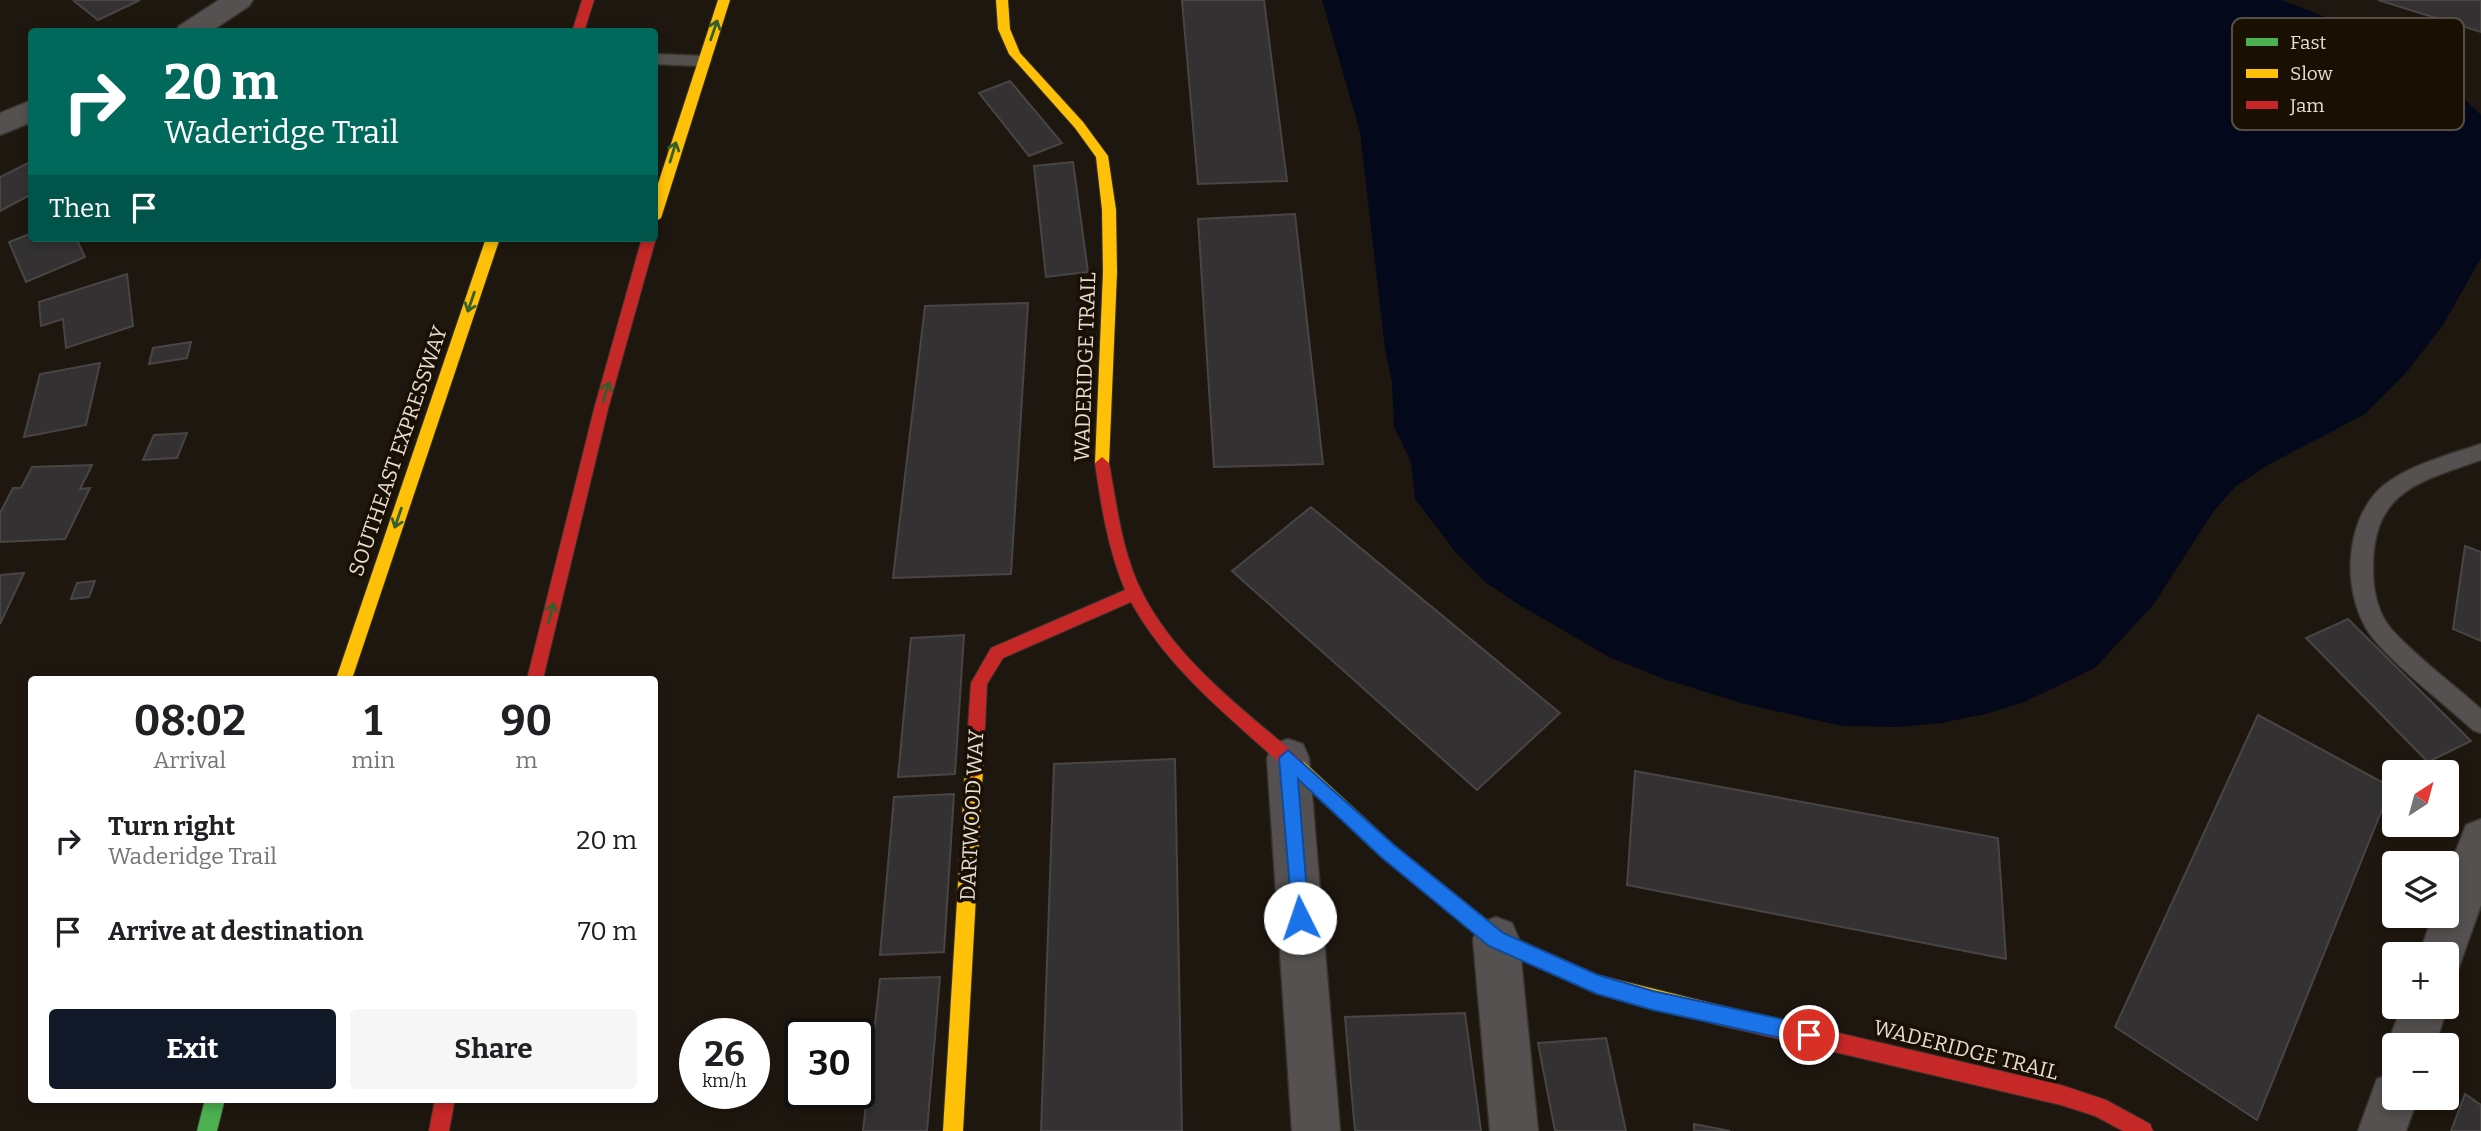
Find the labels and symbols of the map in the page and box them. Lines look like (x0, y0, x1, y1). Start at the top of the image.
legend (2232, 18, 2464, 130)
one-way arrow (709, 20, 721, 42)
text: Fast (2290, 31, 2327, 54)
text: Slow (2290, 62, 2333, 85)
text: Jam (2289, 94, 2324, 117)
one-way arrow (668, 141, 681, 163)
street label: WADERIDGE TRAIL (1069, 271, 1101, 462)
one-way arrow (464, 291, 476, 313)
street label: SOUTHEAST EXPRESSWAY (343, 322, 453, 580)
one-way arrow (600, 381, 613, 403)
one-way arrow (391, 506, 403, 528)
one-way arrow (545, 602, 558, 625)
street label: DARTWOOD WAY (955, 728, 989, 901)
north arrow (2382, 760, 2459, 836)
position arrow (1263, 881, 1337, 955)
pin (1779, 1005, 1839, 1065)
street label: WADERIDGE TRAIL (1871, 1014, 2062, 1086)
speed limit sign: 30 (784, 1018, 875, 1109)

